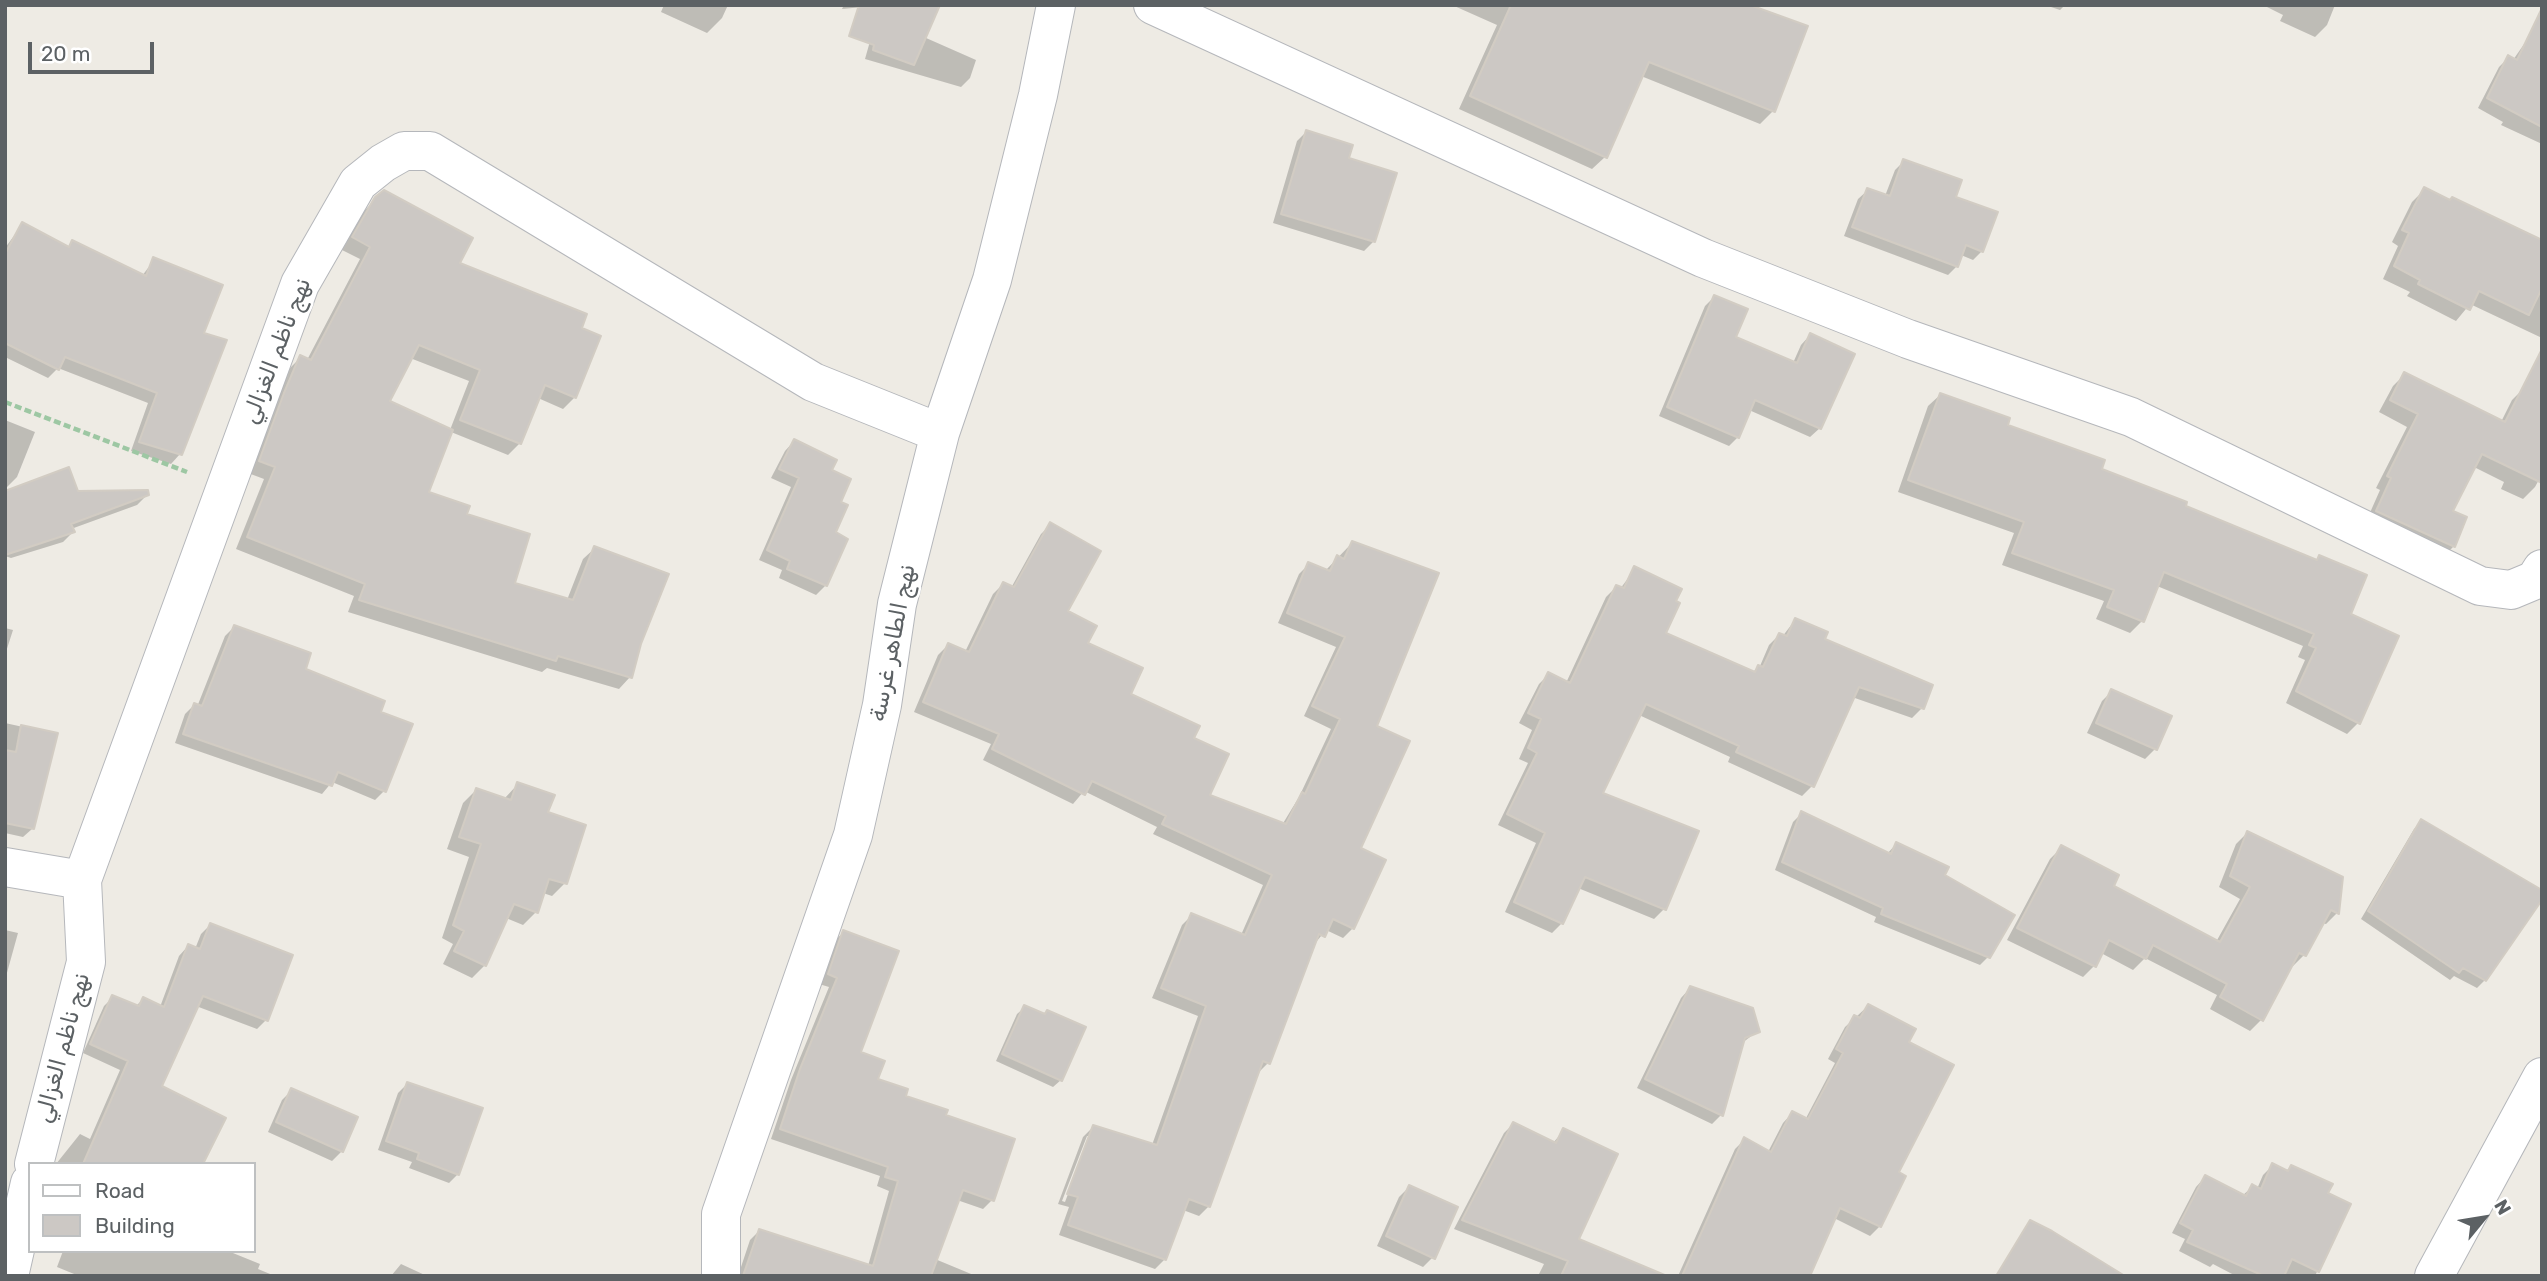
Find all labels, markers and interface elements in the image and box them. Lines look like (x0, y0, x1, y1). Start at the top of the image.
scale bar (32, 28, 158, 72)
text: 20 m (41, 41, 90, 66)
street label: نهج ناظم الغزالي (237, 274, 317, 428)
street label: نهج الطاهر غرسة (864, 562, 922, 724)
street label: نهج ناظم الغزالي (30, 970, 96, 1126)
legend (28, 1162, 256, 1253)
text: Road (95, 1178, 145, 1203)
north arrow (2449, 1183, 2519, 1253)
text: N (2489, 1196, 2516, 1219)
text: Building (95, 1213, 175, 1238)

